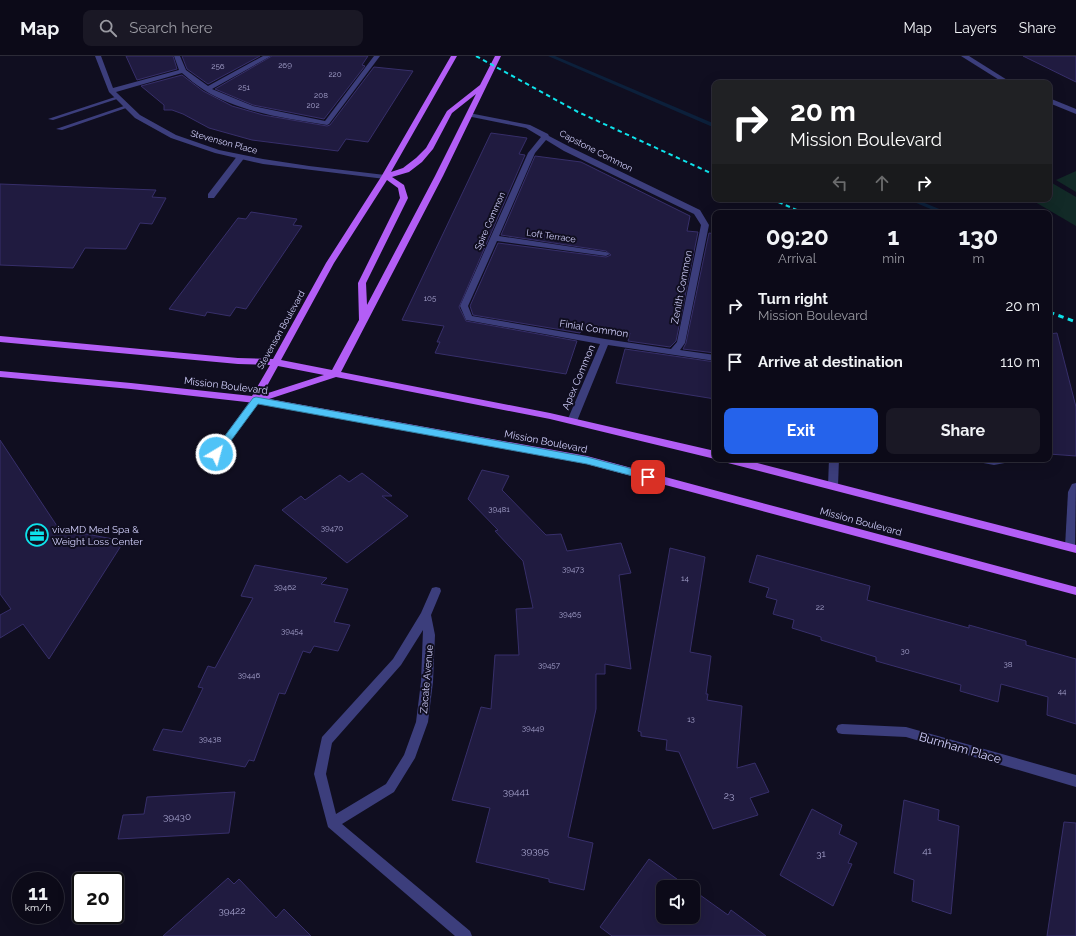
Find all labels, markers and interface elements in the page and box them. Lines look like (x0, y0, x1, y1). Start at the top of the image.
search box (83, 10, 363, 46)
text: Map (20, 17, 59, 39)
icon: search (97, 17, 119, 39)
text: Search here (129, 19, 213, 37)
text: Map (904, 20, 932, 36)
text: Layers (954, 20, 997, 36)
text: Share (1019, 20, 1056, 36)
house number: 269 (278, 60, 292, 70)
house number: 256 (211, 61, 225, 71)
house number: 220 (328, 69, 342, 79)
house number: 251 (238, 82, 251, 92)
house number: 208 (314, 90, 328, 100)
text: 20 m (790, 95, 856, 128)
icon: right (724, 96, 776, 148)
house number: 202 (306, 100, 320, 110)
street label: Stevenson Place (189, 128, 259, 156)
street label: Capstone Common (558, 128, 634, 174)
text: Mission Boulevard (790, 129, 942, 150)
icon: left (829, 172, 851, 194)
icon: ahead (871, 172, 893, 194)
icon: right (913, 172, 935, 194)
street label: Spire Common (473, 191, 507, 251)
text: 09:20 (766, 222, 829, 251)
text: 1 (888, 222, 899, 251)
text: 130 (958, 222, 998, 251)
street label: Loft Terrace (526, 228, 577, 245)
street label: Zenith Common (669, 249, 694, 325)
text: Arrival (778, 251, 816, 266)
text: min (882, 251, 905, 266)
text: m (972, 251, 984, 266)
street label: Stevenson Boulevard (255, 289, 307, 371)
text: Turn right (758, 290, 828, 308)
house number: 105 (424, 293, 437, 303)
icon: right (724, 295, 746, 317)
text: 20 m (1005, 297, 1040, 315)
text: Mission Boulevard (758, 308, 868, 323)
street label: Finial Common (559, 318, 629, 339)
street label: Apex Common (560, 343, 597, 411)
icon: arrive (724, 351, 746, 373)
text: Arrive at destination (758, 353, 903, 371)
text: 110 m (1000, 353, 1040, 371)
street label: Mission Boulevard (183, 375, 268, 396)
button: Exit (724, 408, 878, 454)
button: Share (886, 408, 1040, 454)
street label: Mission Boulevard (503, 428, 588, 455)
position arrow (195, 433, 237, 475)
pin (631, 460, 665, 494)
icon: arrive (637, 466, 659, 488)
house number: 39481 (488, 504, 510, 514)
street label: Mission Boulevard (819, 505, 903, 538)
office icon: vivaMD Med Spa & Weight Loss Center (24, 522, 50, 548)
house number: 39470 (321, 523, 343, 533)
place label: vivaMD Med Spa & Weight Loss Center (52, 524, 143, 547)
house number: 39473 (562, 564, 584, 574)
house number: 14 (681, 573, 690, 583)
house number: 39462 (274, 582, 296, 592)
house number: 22 (816, 602, 824, 612)
house number: 39465 (559, 609, 582, 619)
house number: 39454 (281, 626, 304, 636)
street label: Zacate Avenue (418, 644, 435, 714)
house number: 30 (900, 646, 910, 656)
house number: 38 (1003, 659, 1013, 669)
house number: 39457 (538, 660, 561, 670)
house number: 39446 (238, 670, 260, 680)
house number: 44 (1058, 686, 1067, 696)
house number: 13 (687, 714, 695, 724)
house number: 39449 (522, 723, 545, 733)
street label: Burnham Place (917, 730, 1003, 766)
house number: 39438 (199, 734, 221, 744)
house number: 39441 (503, 786, 530, 797)
house number: 23 (724, 790, 734, 801)
house number: 39430 (163, 811, 191, 822)
house number: 39395 (521, 845, 549, 856)
house number: 41 (922, 845, 933, 856)
house number: 31 (816, 848, 827, 859)
speed limit sign: 20 (72, 872, 124, 924)
map controls (656, 880, 700, 924)
button: sound (656, 880, 700, 924)
text: 11 (28, 881, 48, 905)
text: km/h (25, 902, 51, 913)
house number: 39422 (218, 905, 246, 916)

